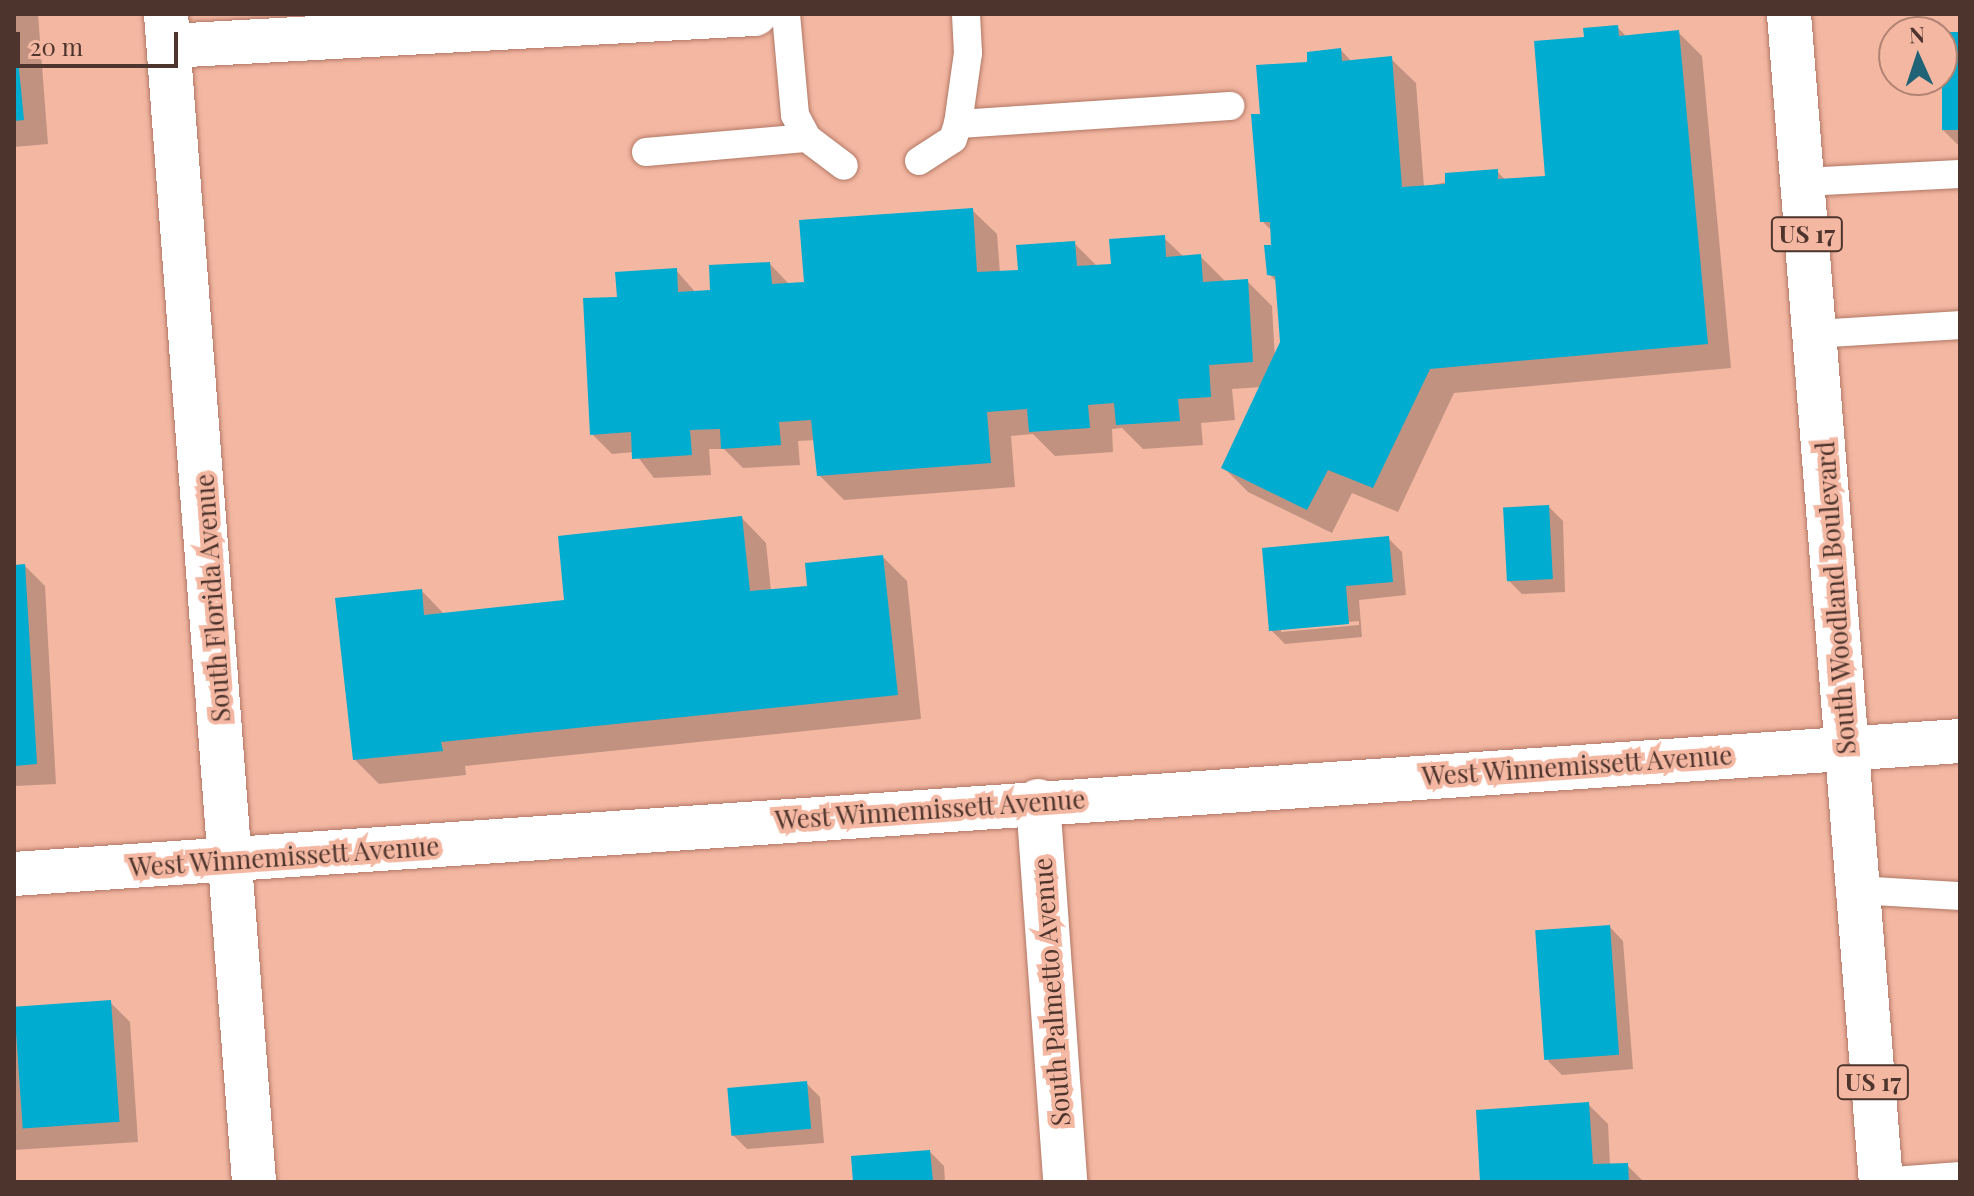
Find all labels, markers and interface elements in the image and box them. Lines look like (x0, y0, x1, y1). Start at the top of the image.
scale bar (20, 16, 182, 66)
north arrow (1878, 16, 1958, 96)
text: N (1908, 19, 1926, 49)
text: 20 m (30, 30, 83, 62)
road number: US 17 (1769, 214, 1845, 254)
street label: South Woodland Boulevard (1808, 440, 1862, 756)
street label: South Florida Avenue (188, 472, 236, 724)
street label: West Winnemissett Avenue (1419, 738, 1735, 792)
street label: West Winnemissett Avenue (772, 782, 1088, 836)
street label: West Winnemissett Avenue (126, 829, 442, 883)
street label: South Palmetto Avenue (1026, 856, 1076, 1128)
road number: US 17 (1835, 1062, 1911, 1102)

